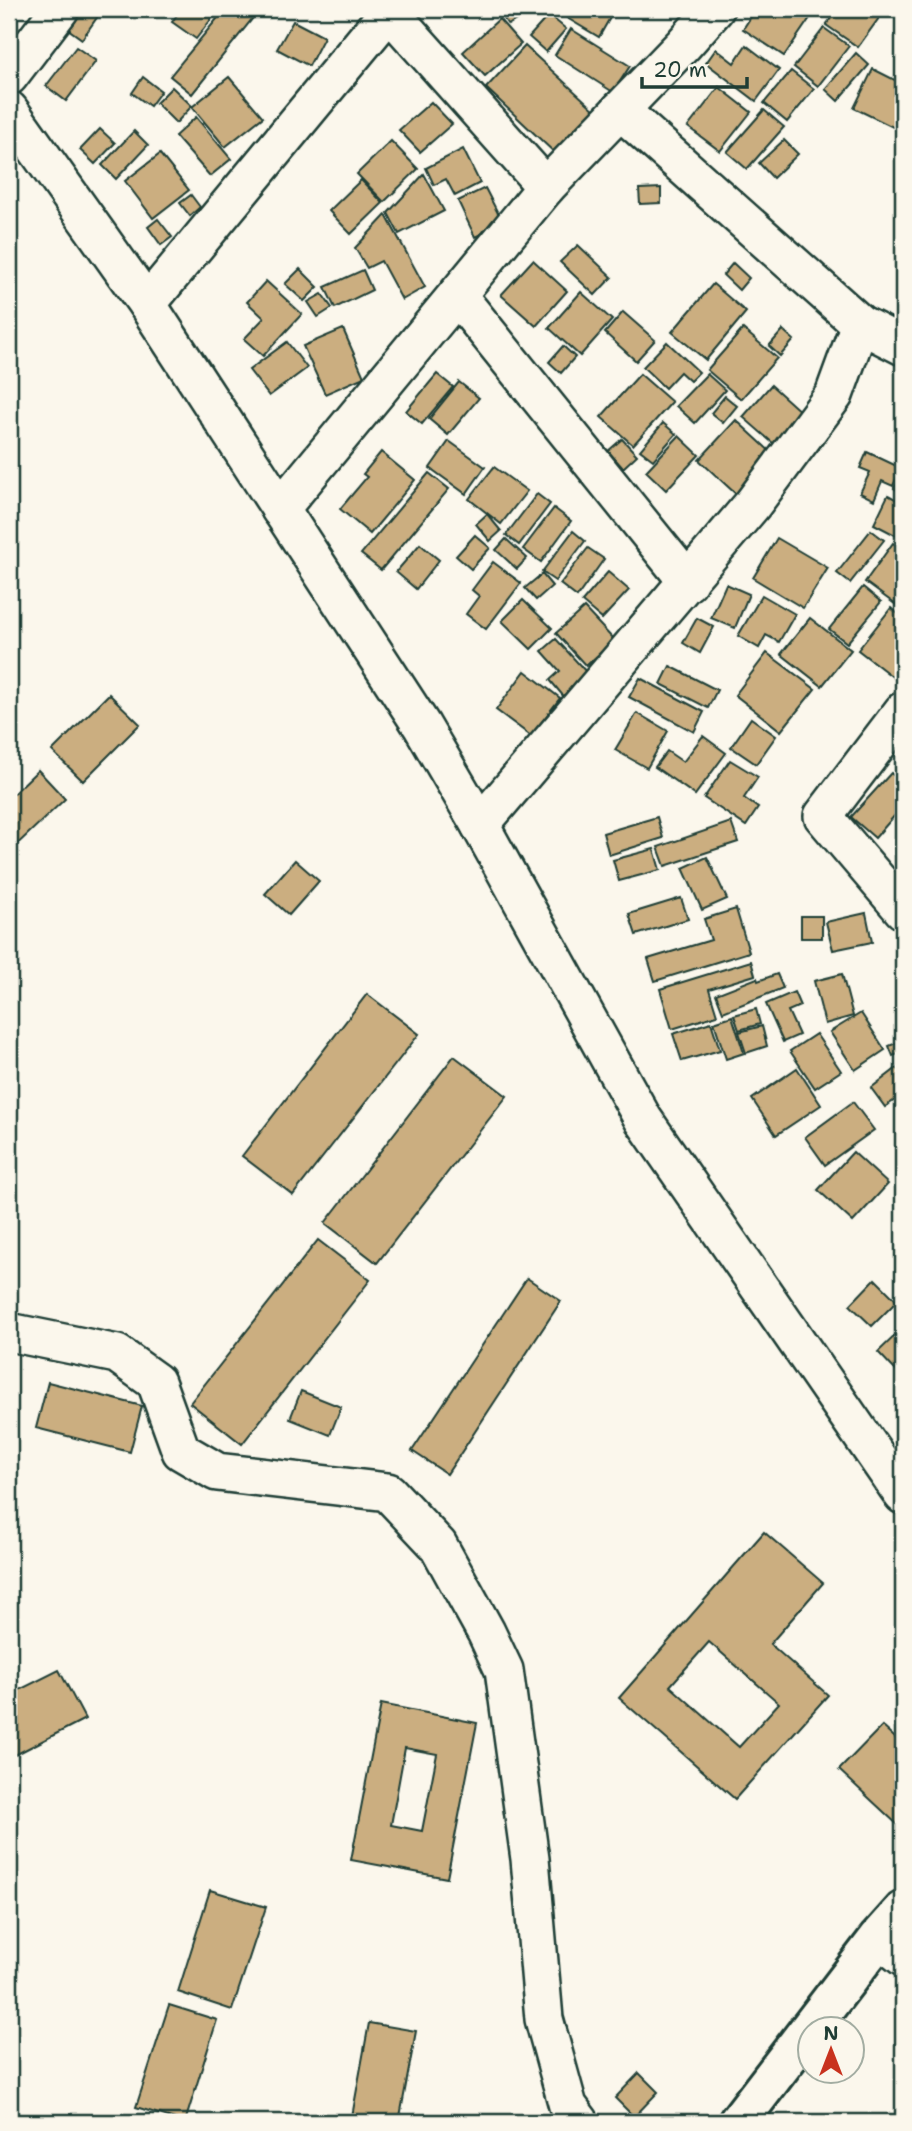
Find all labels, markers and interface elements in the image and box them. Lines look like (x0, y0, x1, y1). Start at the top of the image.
scale bar (642, 46, 748, 90)
text: 20 m (653, 56, 707, 84)
north arrow (796, 2016, 866, 2086)
text: N (823, 2021, 839, 2046)

